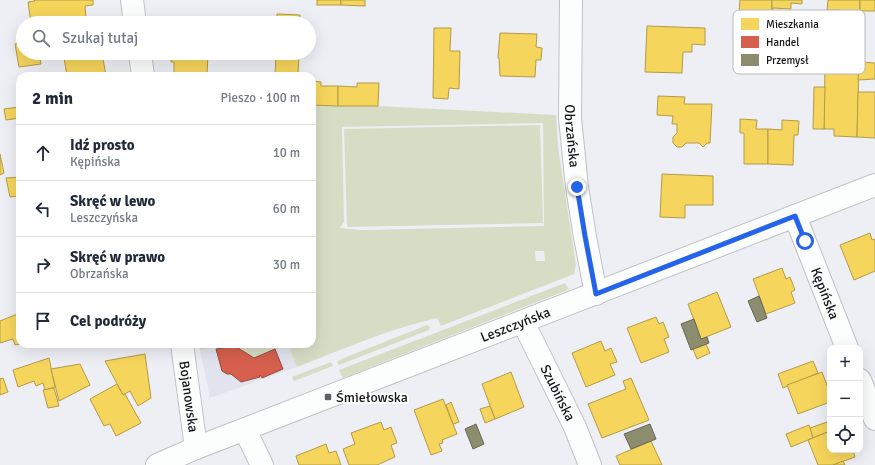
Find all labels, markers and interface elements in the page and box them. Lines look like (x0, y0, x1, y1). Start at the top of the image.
legend (733, 10, 865, 74)
search box (16, 16, 316, 60)
text: Mieszkania (766, 18, 819, 31)
icon: search (30, 27, 52, 49)
text: Szukaj tutaj (62, 29, 138, 47)
text: Handel (766, 36, 800, 49)
text: Przemysł (766, 54, 809, 67)
text: 2 min (32, 88, 73, 109)
text: Pieszo · 100 m (221, 90, 300, 106)
street label: Obrzańska (561, 104, 583, 168)
text: Idź prosto (70, 136, 134, 154)
icon: ahead (32, 142, 54, 164)
text: 10 m (273, 145, 300, 161)
text: Kępińska (70, 154, 120, 170)
route end (568, 178, 586, 196)
text: Skręć w lewo (70, 192, 155, 210)
icon: left (32, 198, 54, 220)
text: 60 m (273, 201, 300, 217)
text: Leszczyńska (70, 210, 138, 226)
route start (796, 232, 814, 250)
text: Skręć w prawo (70, 248, 165, 266)
icon: right (32, 254, 54, 276)
text: 30 m (273, 257, 300, 273)
street label: Kępińska (808, 265, 843, 322)
text: Obrzańska (70, 266, 129, 282)
street label: Leszczyńska (478, 303, 553, 346)
icon: arrive (32, 310, 54, 332)
text: Cel podróży (70, 312, 146, 330)
map controls (827, 345, 863, 453)
button: + (827, 345, 863, 381)
street label: Bojanowska (176, 360, 202, 433)
street label: Szubińska (537, 362, 579, 424)
button: − (827, 381, 863, 417)
place label: Śmiełowska (336, 389, 408, 406)
marker: Śmiełowska (323, 392, 333, 402)
button: locate (827, 417, 863, 453)

